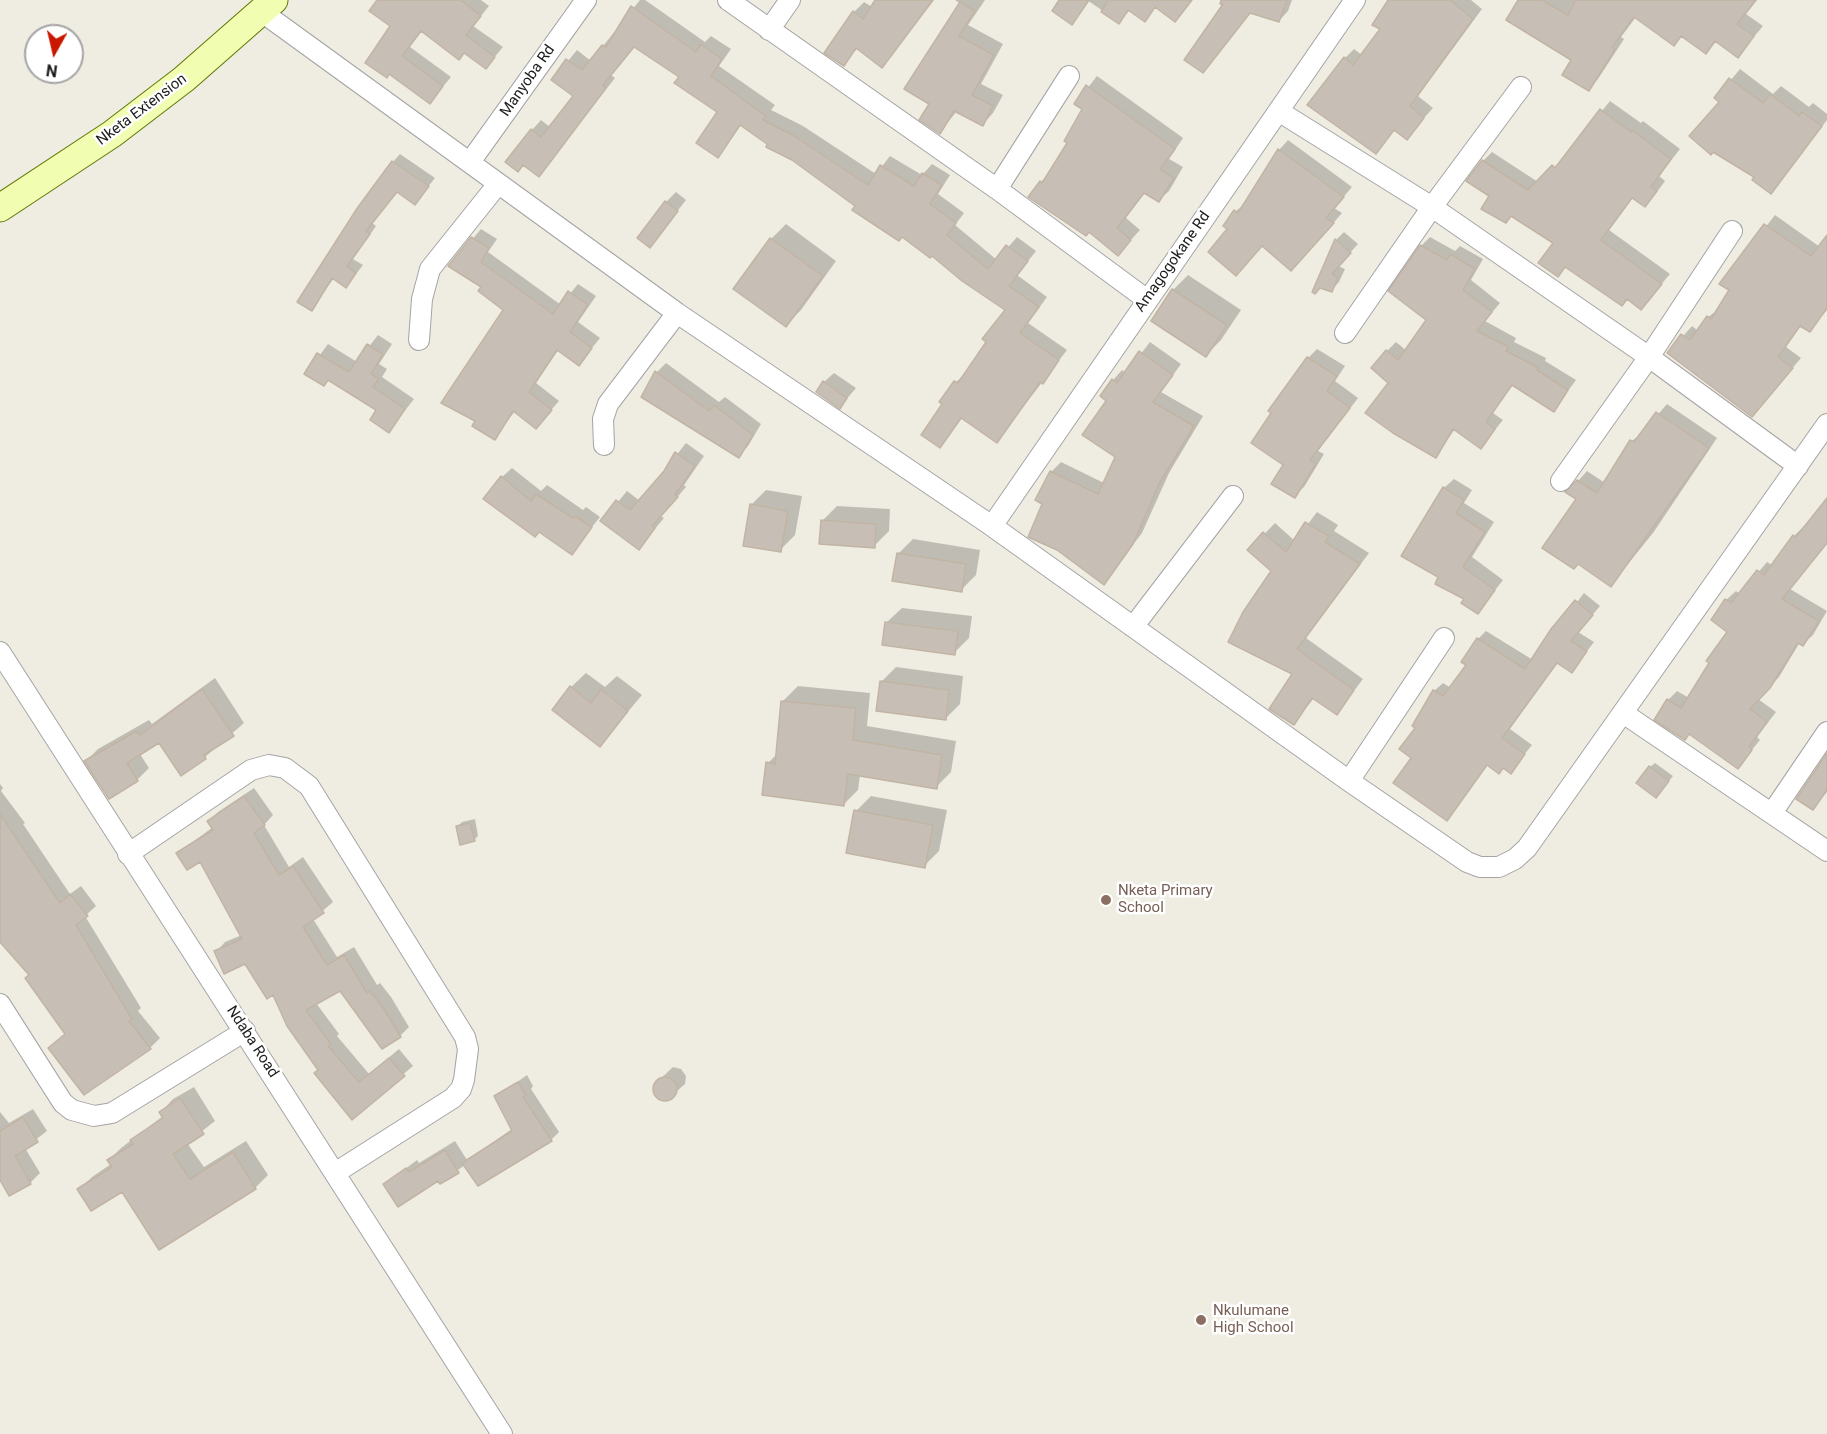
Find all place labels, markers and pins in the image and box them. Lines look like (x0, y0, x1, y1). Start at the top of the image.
place label: Nketa Primary School (1118, 882, 1213, 917)
marker: Nketa Primary School (1099, 893, 1113, 907)
place label: Nkulumane High School (1213, 1302, 1294, 1337)
marker: Nkulumane High School (1194, 1313, 1208, 1327)

